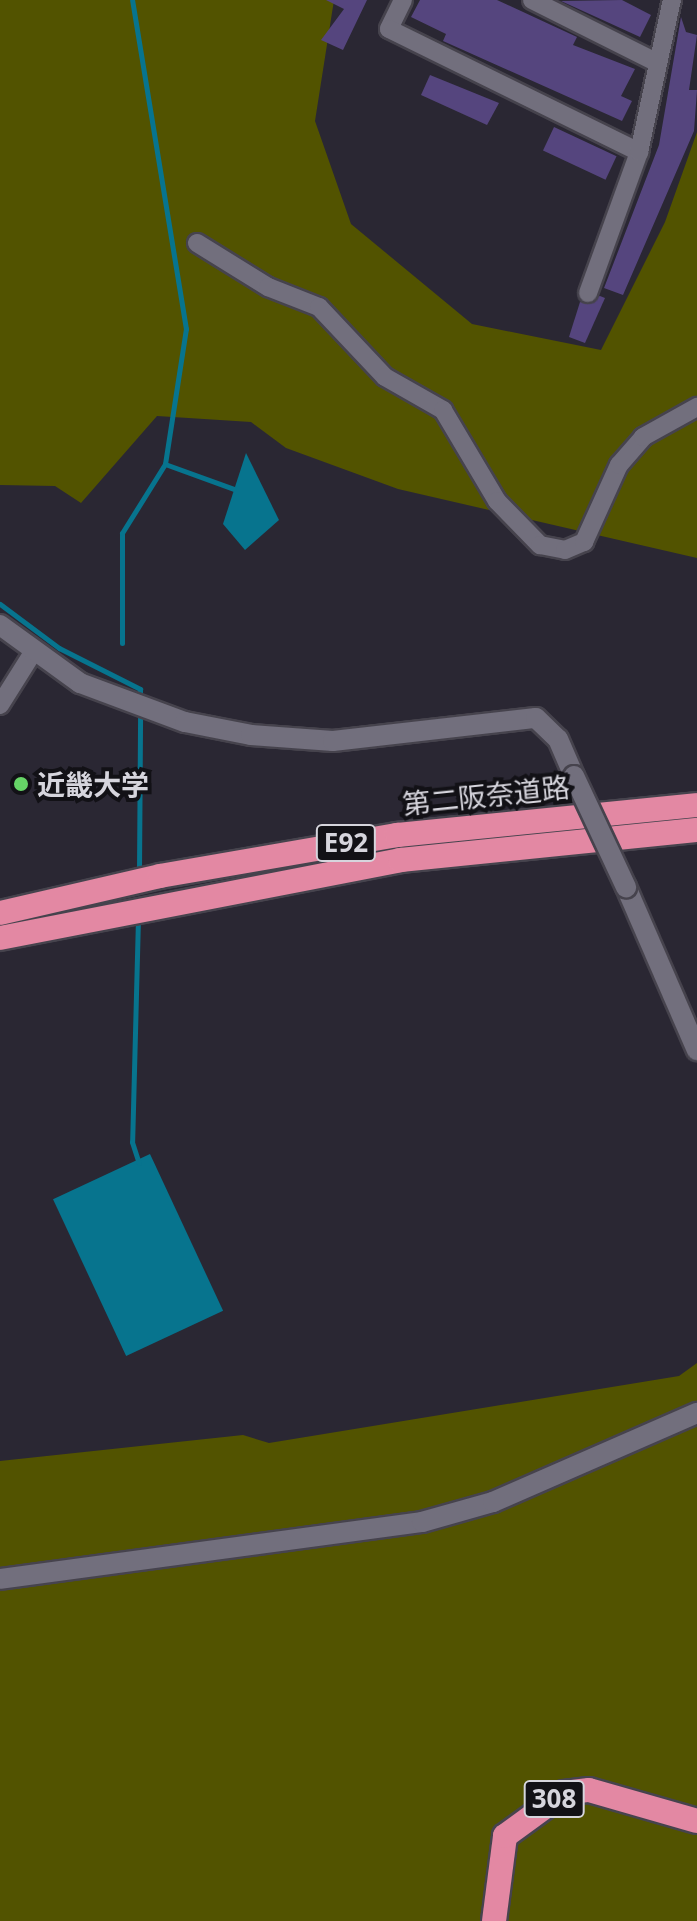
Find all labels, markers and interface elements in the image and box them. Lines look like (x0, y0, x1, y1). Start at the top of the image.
place label: 近畿大学 (37, 767, 149, 801)
street label: 第二阪奈道路 (401, 770, 571, 820)
marker: 近畿大学 (12, 775, 30, 793)
road number: E92 (314, 821, 378, 865)
road number: 308 (522, 1777, 586, 1821)

